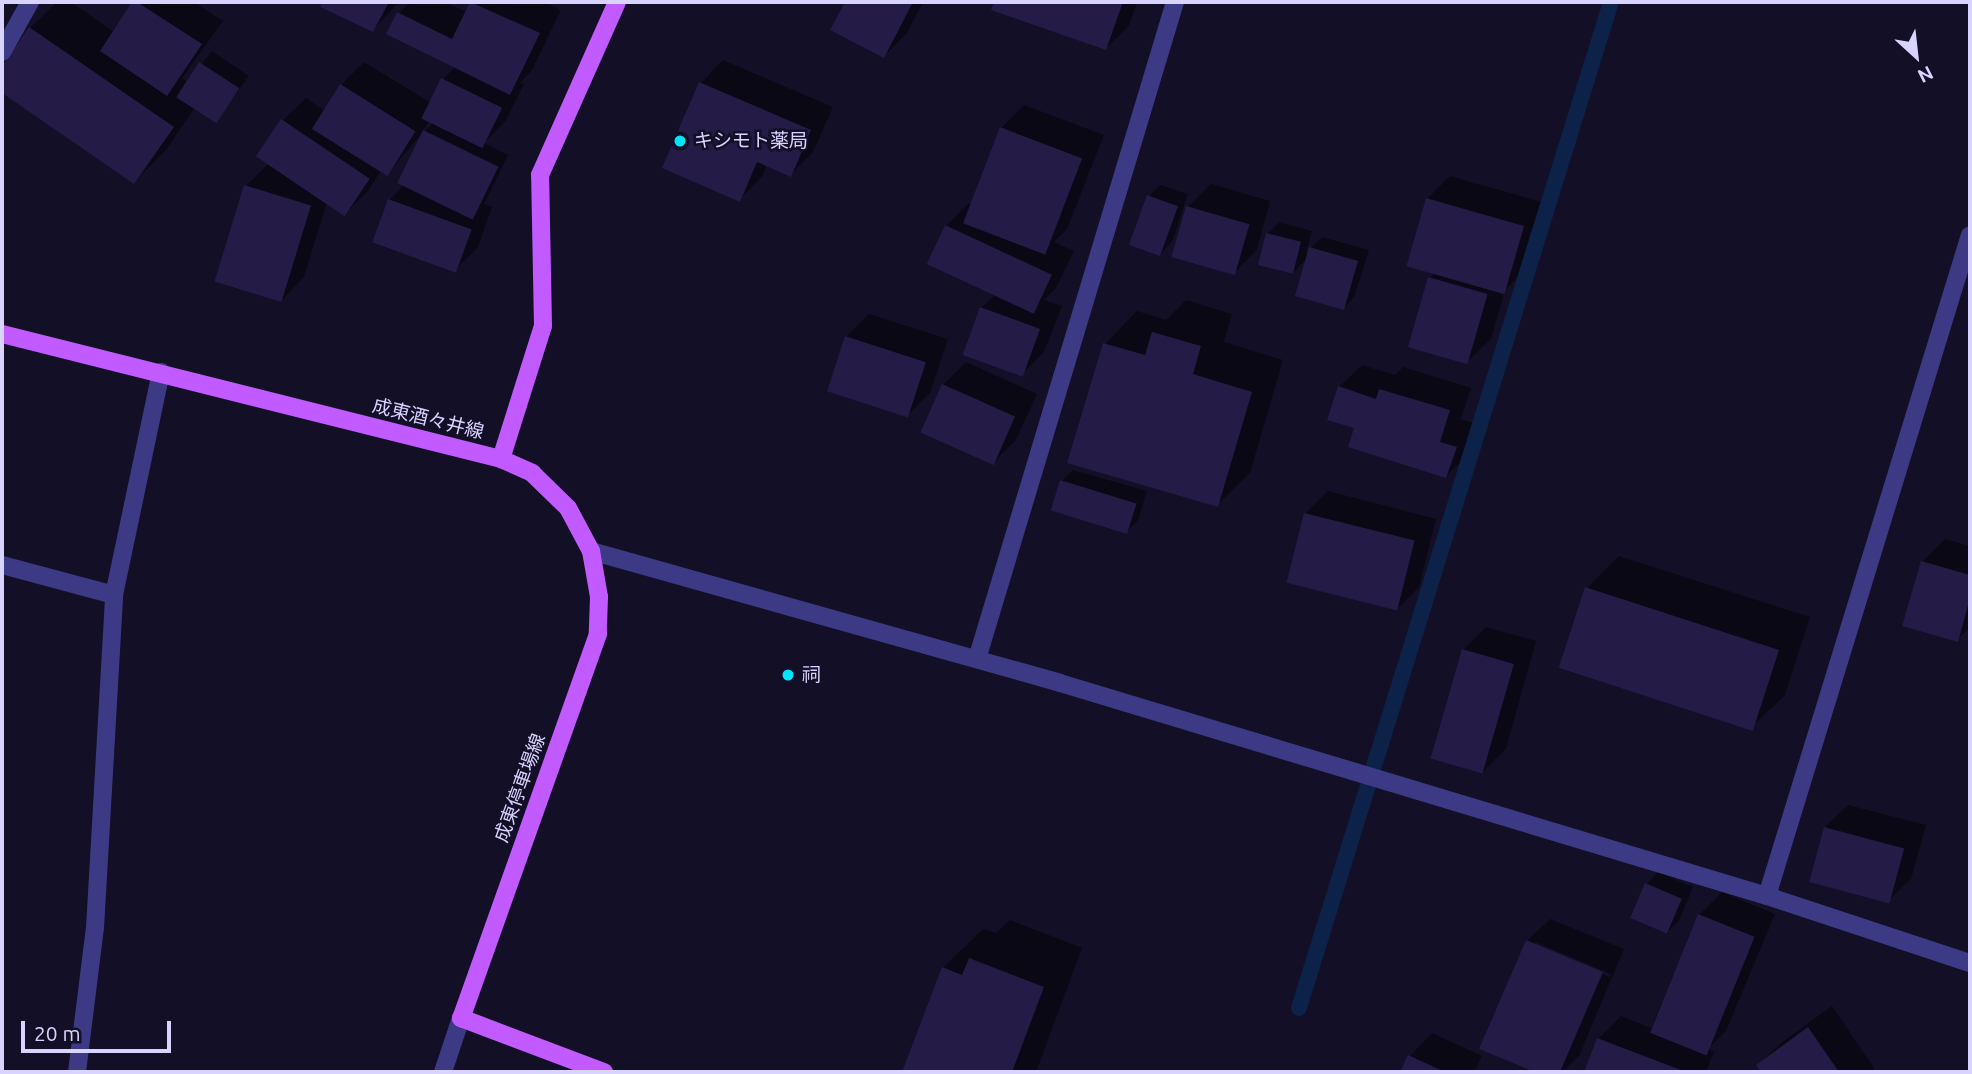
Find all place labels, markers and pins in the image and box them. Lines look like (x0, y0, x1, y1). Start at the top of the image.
place label: キシモト薬局 (694, 130, 808, 152)
marker: キシモト薬局 (672, 133, 688, 149)
place label: 祠 (802, 664, 821, 686)
marker: 祠 (780, 667, 796, 683)

